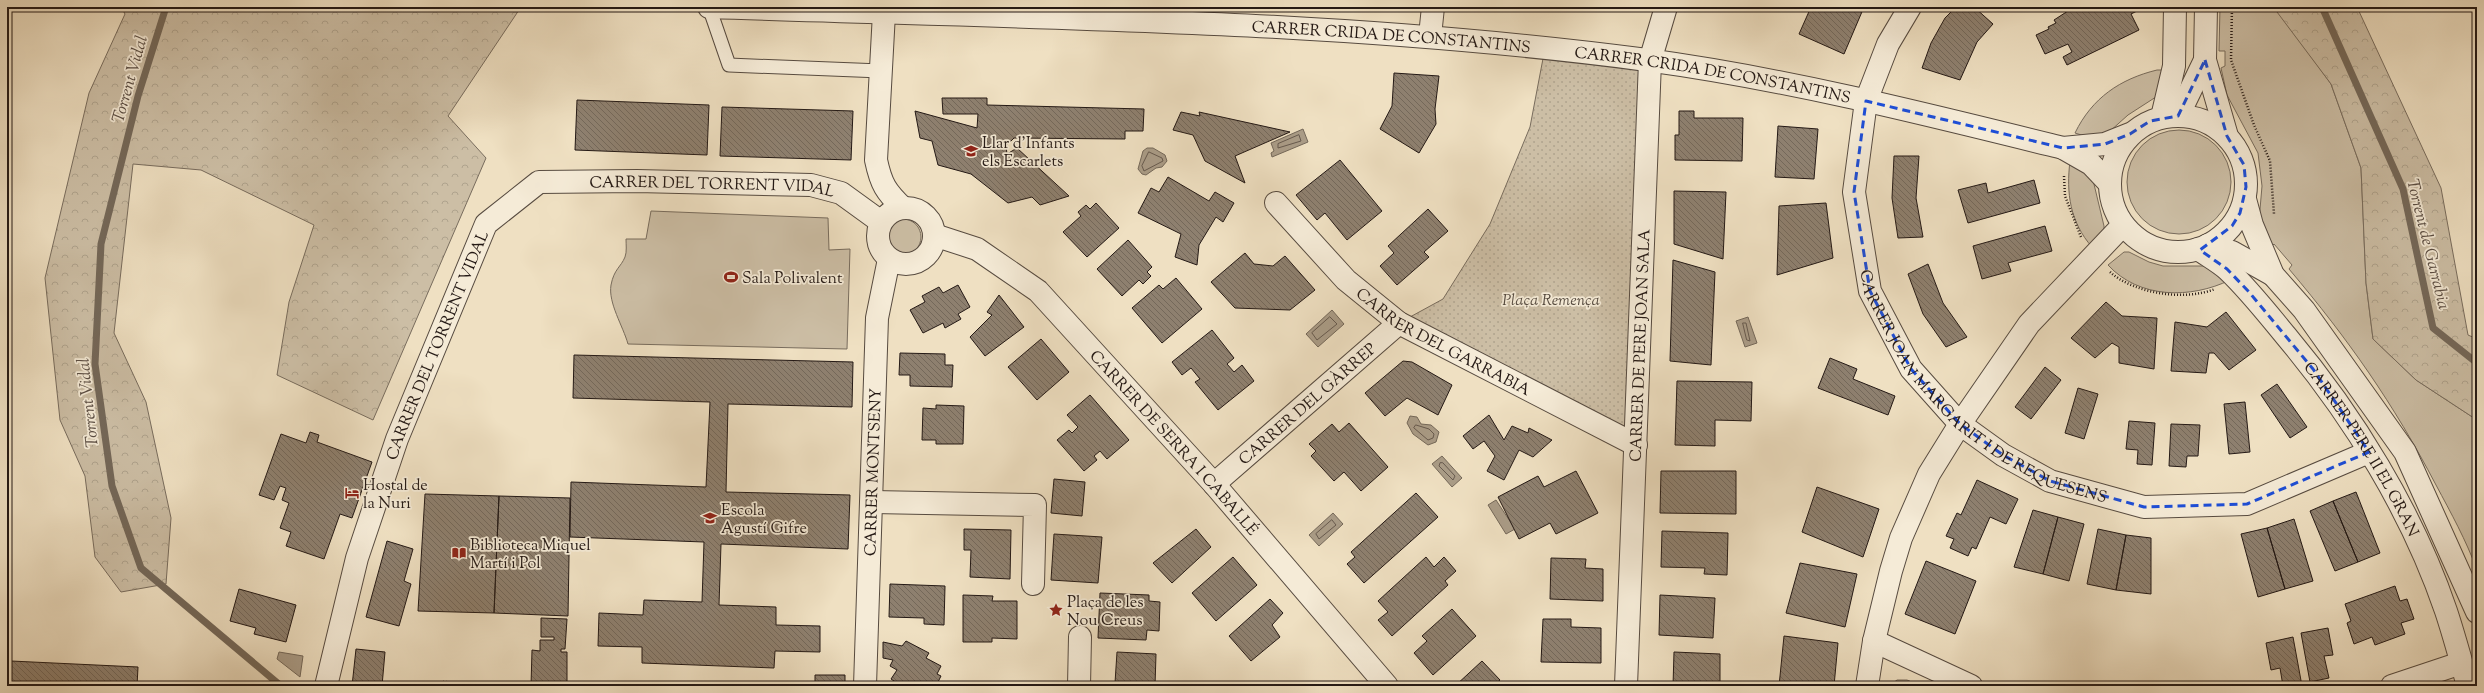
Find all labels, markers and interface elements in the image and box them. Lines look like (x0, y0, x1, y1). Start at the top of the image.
street label: CARRER CRIDA DE CONSTANTINS (1251, 17, 1532, 60)
water label: Torrent Vidal (107, 33, 155, 126)
street label: CARRER CRIDA DE CONSTANTINS (1573, 42, 1852, 111)
place label: Llar d'Infants els Escarlets (982, 133, 1074, 174)
school or university icon: Llar d'Infants els Escarlets (963, 143, 979, 159)
street label: CARRER DEL TORRENT VIDAL (589, 172, 837, 205)
water label: Torrent de Garrabia (2399, 177, 2455, 313)
street label: CARRER DEL TORRENT VIDAL (382, 228, 496, 464)
street label: CARRER DE PERE JOAN SALA (1626, 228, 1658, 462)
place label: Sala Polivalent (742, 268, 843, 291)
street label: CARRER JOAN MARGARIT I DE REQUESENS (1853, 268, 2109, 510)
sports icon: Sala Polivalent (723, 269, 739, 285)
street label: CARRER DEL GARRABIA (1350, 283, 1534, 403)
park label: Plaça Remença (1502, 290, 1600, 313)
street label: CARRER DEL GÀRREP (1234, 339, 1382, 472)
street label: CARRER DE SERRA I CABALLÉ (1083, 346, 1263, 542)
water label: Torrent Vidal (72, 357, 106, 449)
street label: CARRER PERE II EL GRAN (2297, 358, 2423, 541)
street label: CARRER MONTSENY (860, 387, 889, 557)
place label: Hostal de la Nuri (363, 475, 428, 516)
hotel icon: Hostal de la Nuri (344, 485, 360, 501)
place label: Escola Agustí Gifre (721, 500, 807, 541)
school or university icon: Escola Agustí Gifre (702, 510, 718, 526)
place label: Biblioteca Miquel Martí i Pol (470, 535, 591, 576)
library icon: Biblioteca Miquel Martí i Pol (451, 545, 467, 561)
place label: Plaça de les Nou Creus (1067, 592, 1143, 633)
place icon: Plaça de les Nou Creus (1048, 602, 1064, 618)

